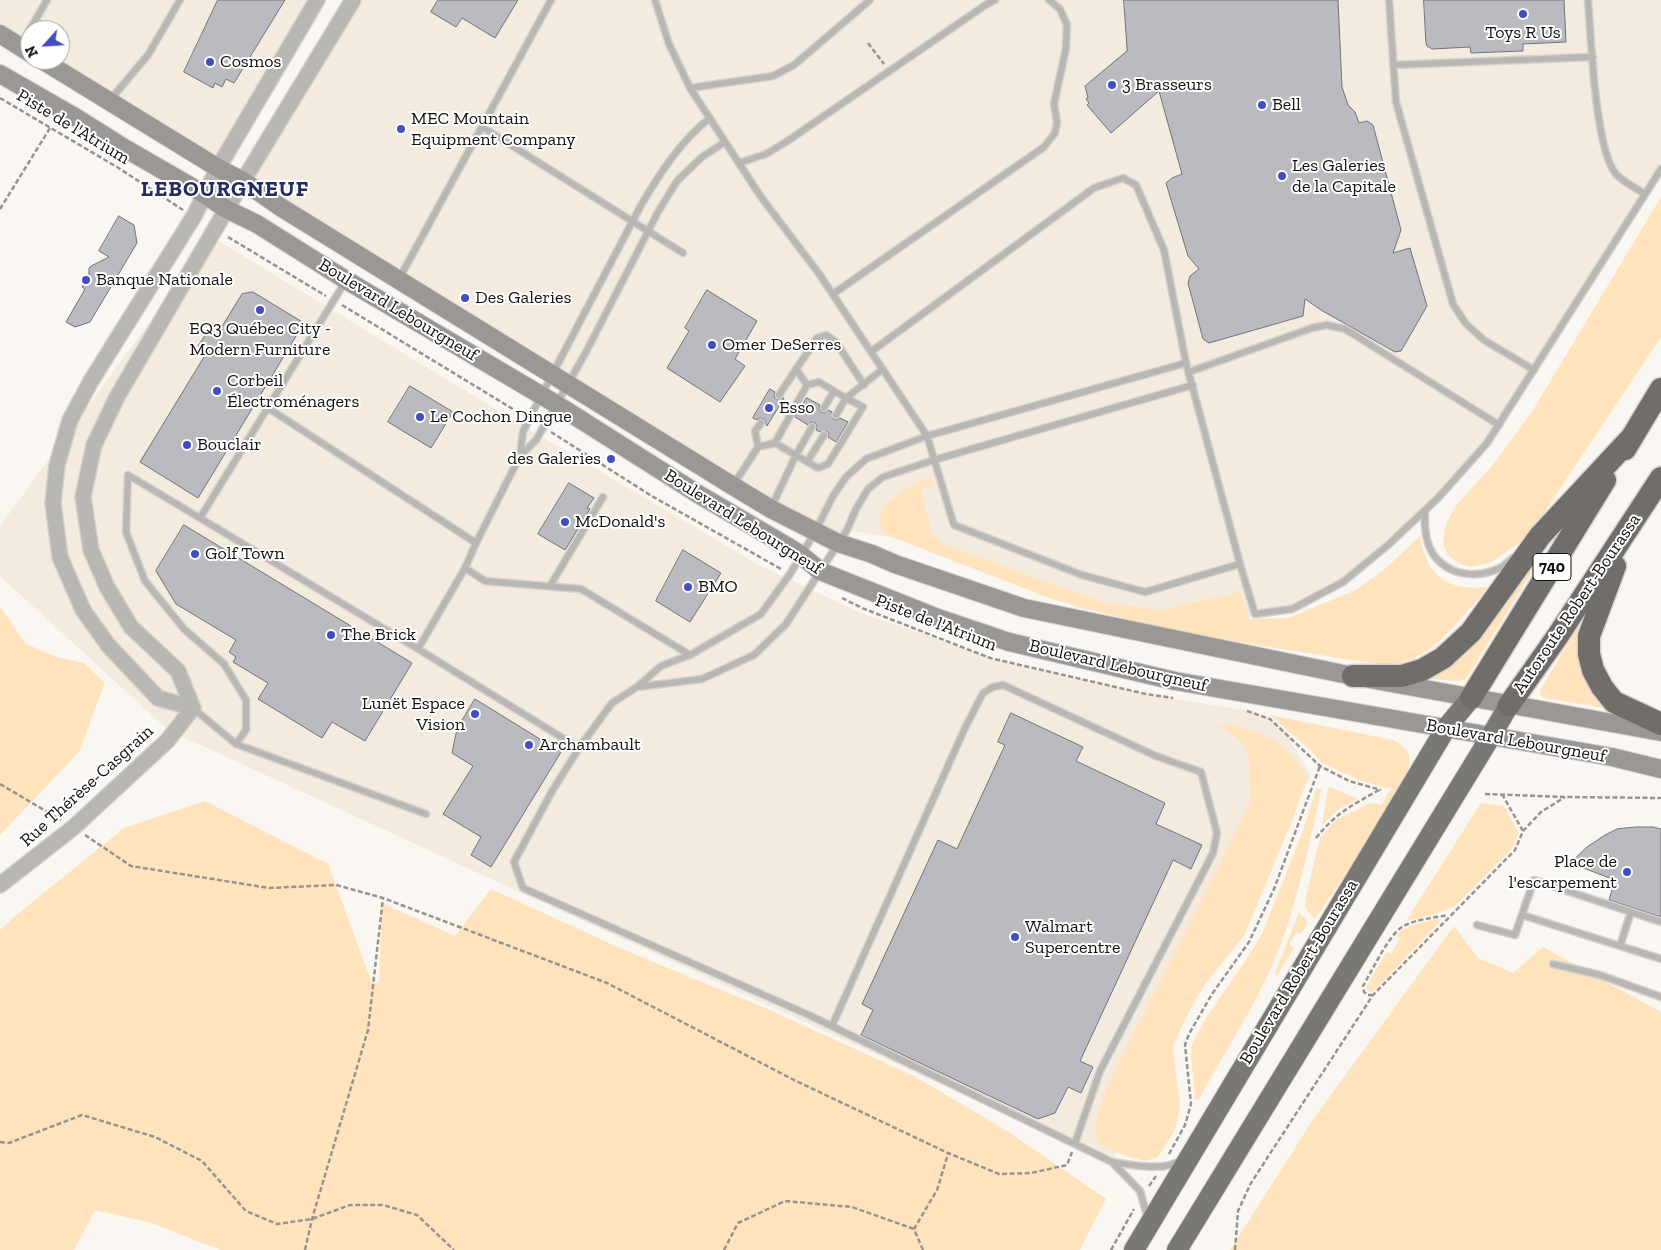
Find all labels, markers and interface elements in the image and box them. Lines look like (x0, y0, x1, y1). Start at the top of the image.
marker: Toys R Us (1517, 8, 1529, 20)
north arrow (20, 20, 70, 70)
place label: Toys R Us (1485, 22, 1561, 44)
text: N (22, 43, 42, 60)
place label: Cosmos (220, 51, 281, 73)
marker: Cosmos (204, 56, 216, 68)
place label: 3 Brasseurs (1122, 74, 1212, 96)
marker: 3 Brasseurs (1106, 79, 1118, 91)
street label: Piste de l'Atrium (13, 85, 133, 169)
place label: Bell (1272, 94, 1301, 116)
marker: Bell (1256, 99, 1268, 111)
place label: MEC Mountain Equipment Company (411, 108, 575, 150)
marker: MEC Mountain Equipment Company (395, 123, 407, 135)
place label: Les Galeries de la Capitale (1292, 155, 1396, 198)
marker: Les Galeries de la Capitale (1276, 170, 1288, 182)
district label: LEBOURGNEUF (139, 177, 311, 203)
street label: Boulevard Lebourgneuf (315, 254, 481, 366)
place label: Banque Nationale (96, 269, 233, 291)
marker: Banque Nationale (80, 274, 92, 286)
place label: Des Galeries (475, 287, 571, 309)
marker: Des Galeries (459, 292, 471, 304)
marker: EQ3 Québec City - Modern Furniture (254, 304, 266, 316)
place label: EQ3 Québec City - Modern Furniture (189, 318, 331, 360)
place label: Omer DeSerres (722, 334, 841, 356)
marker: Omer DeSerres (706, 339, 718, 351)
place label: Corbeil Électroménagers (227, 370, 359, 412)
marker: Corbeil Électroménagers (211, 385, 223, 397)
place label: Esso (779, 397, 815, 419)
marker: Esso (763, 402, 775, 414)
place label: Le Cochon Dingue (430, 406, 572, 428)
marker: Le Cochon Dingue (414, 411, 426, 423)
place label: Bouclair (197, 434, 262, 456)
marker: Bouclair (181, 439, 193, 451)
place label: des Galeries (507, 448, 601, 470)
marker: des Galeries (605, 453, 617, 465)
street label: Boulevard Lebourgneuf (660, 465, 826, 579)
street label: Autoroute Robert-Bourassa (1509, 510, 1645, 698)
place label: McDonald's (575, 511, 665, 533)
marker: McDonald's (559, 516, 571, 528)
place label: Golf Town (205, 543, 284, 565)
marker: Golf Town (189, 548, 201, 560)
road number: 740 (1533, 554, 1571, 580)
place label: BMO (698, 576, 738, 598)
marker: BMO (682, 581, 694, 593)
street label: Piste de l'Atrium (872, 590, 1000, 656)
place label: The Brick (341, 624, 416, 646)
marker: The Brick (325, 629, 337, 641)
street label: Boulevard Lebourgneuf (1027, 635, 1209, 697)
place label: Lunët Espace Vision (362, 693, 465, 736)
marker: Lunët Espace Vision (469, 708, 481, 720)
street label: Boulevard Lebourgneuf (1425, 715, 1607, 767)
street label: Rue Thérèse-Casgrain (16, 721, 158, 851)
place label: Archambault (539, 734, 641, 756)
marker: Archambault (523, 739, 535, 751)
place label: Place de l'escarpement (1509, 851, 1617, 894)
marker: Place de l'escarpement (1621, 866, 1633, 878)
street label: Boulevard Robert-Bourassa (1235, 876, 1363, 1068)
place label: Walmart Supercentre (1025, 916, 1120, 959)
marker: Walmart Supercentre (1009, 931, 1021, 943)

